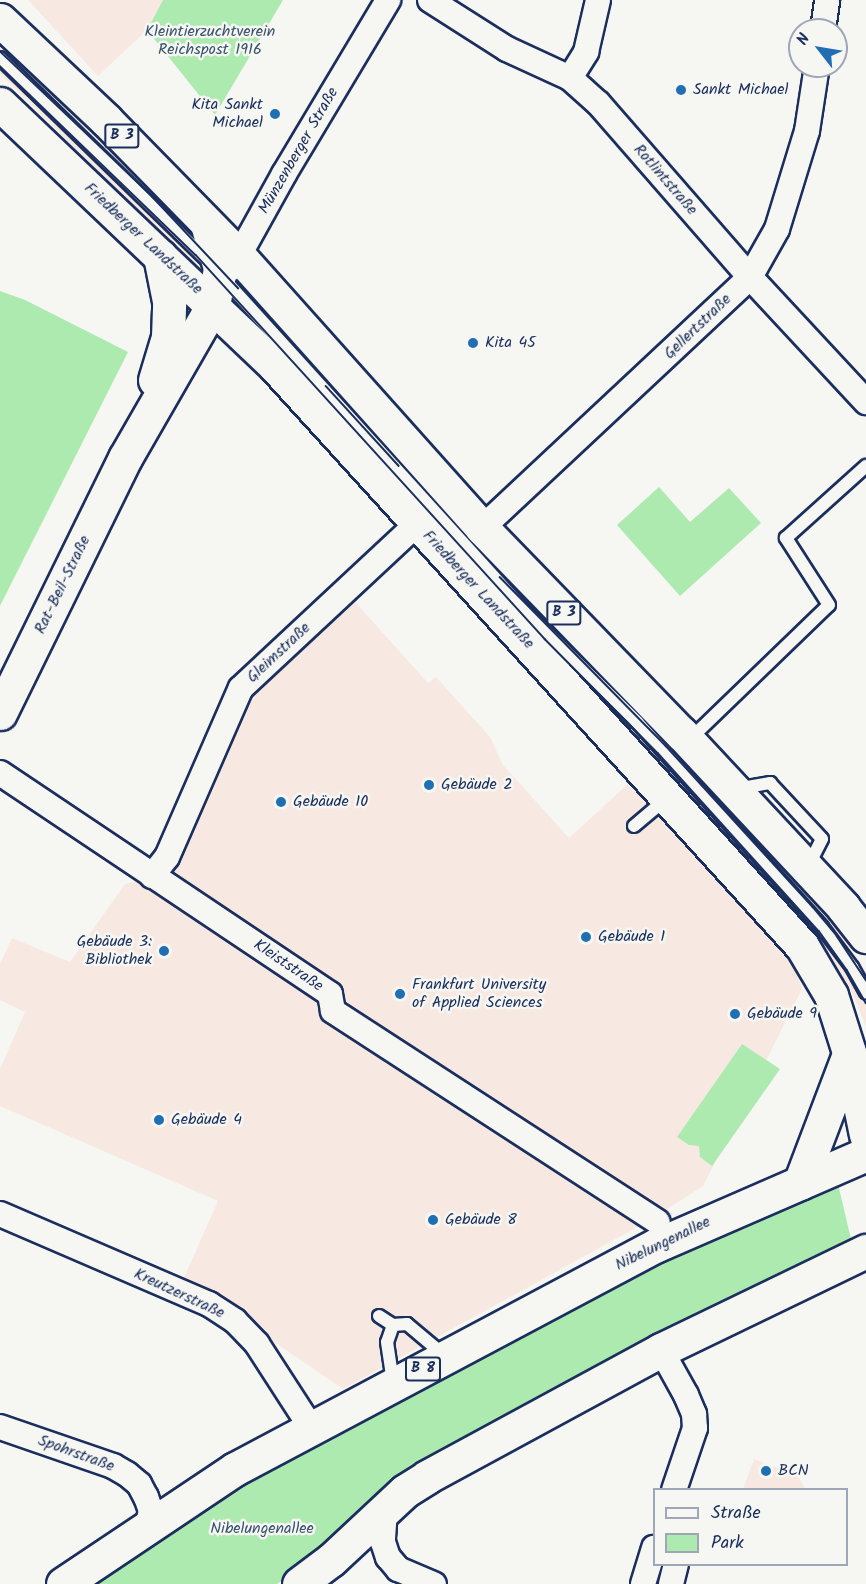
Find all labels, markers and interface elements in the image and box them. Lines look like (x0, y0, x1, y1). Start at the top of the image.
north arrow (788, 18, 848, 78)
park label: Kleintierzuchtverein Reichspost 1916 (145, 22, 275, 60)
text: N (791, 29, 817, 50)
place label: Sankt Michael (693, 80, 788, 100)
marker: Sankt Michael (674, 83, 688, 97)
street label: Münzenberger Straße (255, 84, 343, 218)
place label: Kita Sankt Michael (191, 95, 263, 133)
marker: Kita Sankt Michael (268, 107, 282, 121)
road number: B 3 (104, 124, 140, 148)
street label: Rotlintstraße (629, 141, 701, 219)
street label: Friedberger Landstraße (80, 179, 206, 299)
street label: Gellertstraße (660, 290, 736, 364)
place label: Kita 45 (485, 333, 536, 353)
marker: Kita 45 (466, 336, 480, 350)
street label: Friedberger Landstraße (418, 527, 538, 653)
street label: Rat-Beil-Straße (31, 533, 95, 637)
road number: B 3 (546, 601, 582, 625)
street label: Gleimstraße (243, 619, 315, 687)
place label: Gebäude 2 (441, 775, 513, 795)
marker: Gebäude 2 (422, 778, 436, 792)
place label: Gebäude 10 (293, 792, 368, 812)
marker: Gebäude 10 (274, 795, 288, 809)
place label: Gebäude 1 (598, 927, 665, 947)
marker: Gebäude 1 (579, 930, 593, 944)
place label: Gebäude 3: Bibliothek (77, 932, 152, 970)
street label: Kleiststraße (250, 936, 326, 996)
marker: Gebäude 3: Bibliothek (157, 944, 171, 958)
place label: Frankfurt University of Applied Sciences (412, 975, 546, 1013)
marker: Frankfurt University of Applied Sciences (393, 987, 407, 1001)
place label: Gebäude 9 (747, 1004, 817, 1024)
marker: Gebäude 9 (728, 1007, 742, 1021)
place label: Gebäude 4 (171, 1110, 242, 1130)
marker: Gebäude 4 (152, 1113, 166, 1127)
place label: Gebäude 8 (445, 1210, 517, 1230)
marker: Gebäude 8 (426, 1213, 440, 1227)
street label: Nibelungenallee (612, 1213, 714, 1275)
street label: Kreutzerstraße (131, 1265, 227, 1323)
road number: B 8 (405, 1357, 441, 1381)
street label: Spohrstraße (35, 1431, 117, 1477)
place label: BCN (778, 1461, 809, 1481)
marker: BCN (759, 1464, 773, 1478)
legend (653, 1488, 848, 1566)
text: Straße (711, 1499, 761, 1528)
park label: Nibelungenallee (210, 1519, 314, 1539)
text: Park (711, 1529, 744, 1558)

